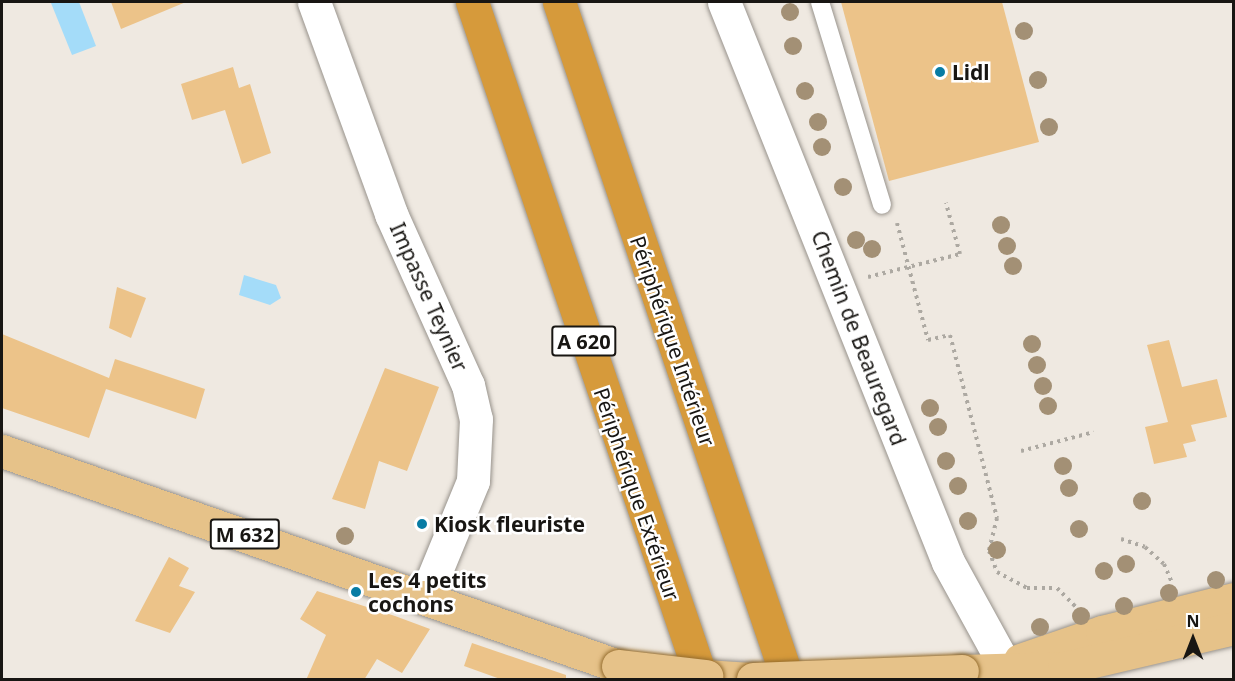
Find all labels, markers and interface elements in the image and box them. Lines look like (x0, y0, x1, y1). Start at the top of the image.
place label: Lidl (952, 59, 990, 85)
marker: Lidl (933, 65, 947, 79)
street label: Impasse Teynier (385, 219, 473, 375)
street label: Chemin de Beauregard (806, 227, 912, 449)
street label: Périphérique Intérieur (625, 233, 721, 449)
road number: A 620 (551, 324, 617, 358)
street label: Périphérique Extérieur (589, 384, 685, 604)
place label: Kiosk fleuriste (434, 511, 585, 537)
road number: M 632 (209, 517, 281, 551)
marker: Kiosk fleuriste (415, 517, 429, 531)
place label: Les 4 petits cochons (368, 567, 487, 617)
marker: Les 4 petits cochons (349, 585, 363, 599)
north arrow (1163, 609, 1223, 669)
text: N (1186, 610, 1200, 632)

